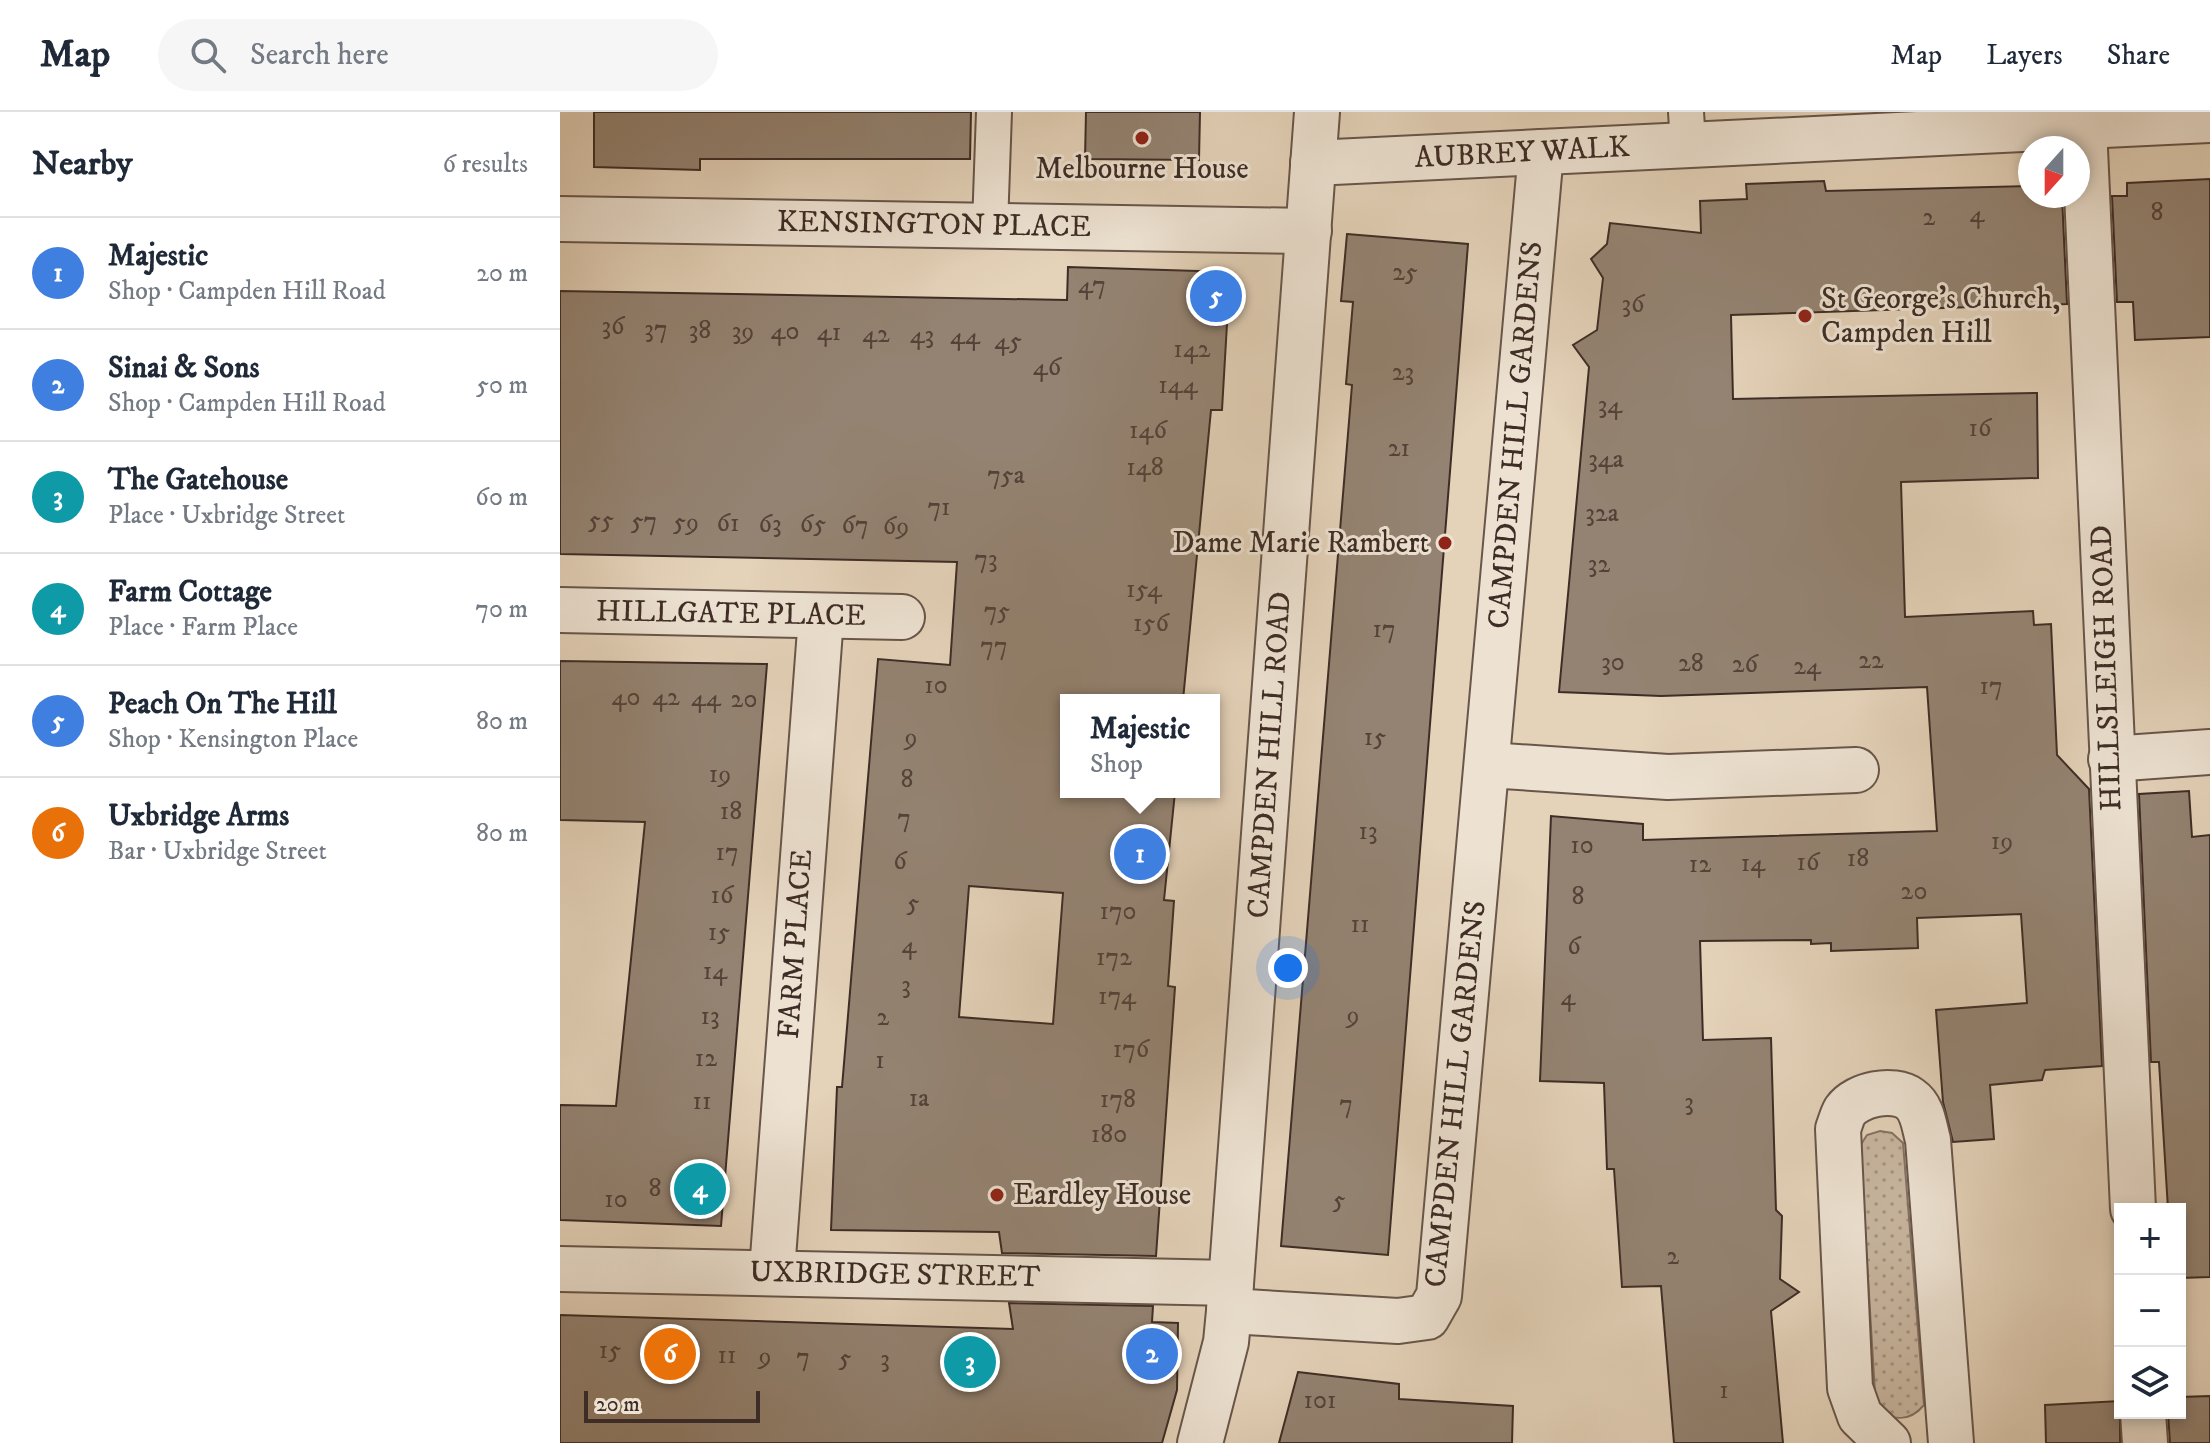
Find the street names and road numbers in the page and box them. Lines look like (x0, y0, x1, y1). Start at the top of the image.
street label: AUBREY WALK (1413, 129, 1631, 177)
street label: KENSINGTON PLACE (777, 204, 1091, 246)
street label: CAMPDEN HILL GARDENS (1481, 240, 1551, 630)
street label: HILLSLEIGH ROAD (2084, 524, 2130, 812)
street label: CAMPDEN HILL ROAD (1240, 590, 1300, 920)
street label: HILLGATE PLACE (596, 593, 866, 635)
street label: FARM PLACE (771, 848, 821, 1040)
street label: CAMPDEN HILL GARDENS (1417, 899, 1495, 1289)
street label: UXBRIDGE STREET (749, 1254, 1041, 1296)

